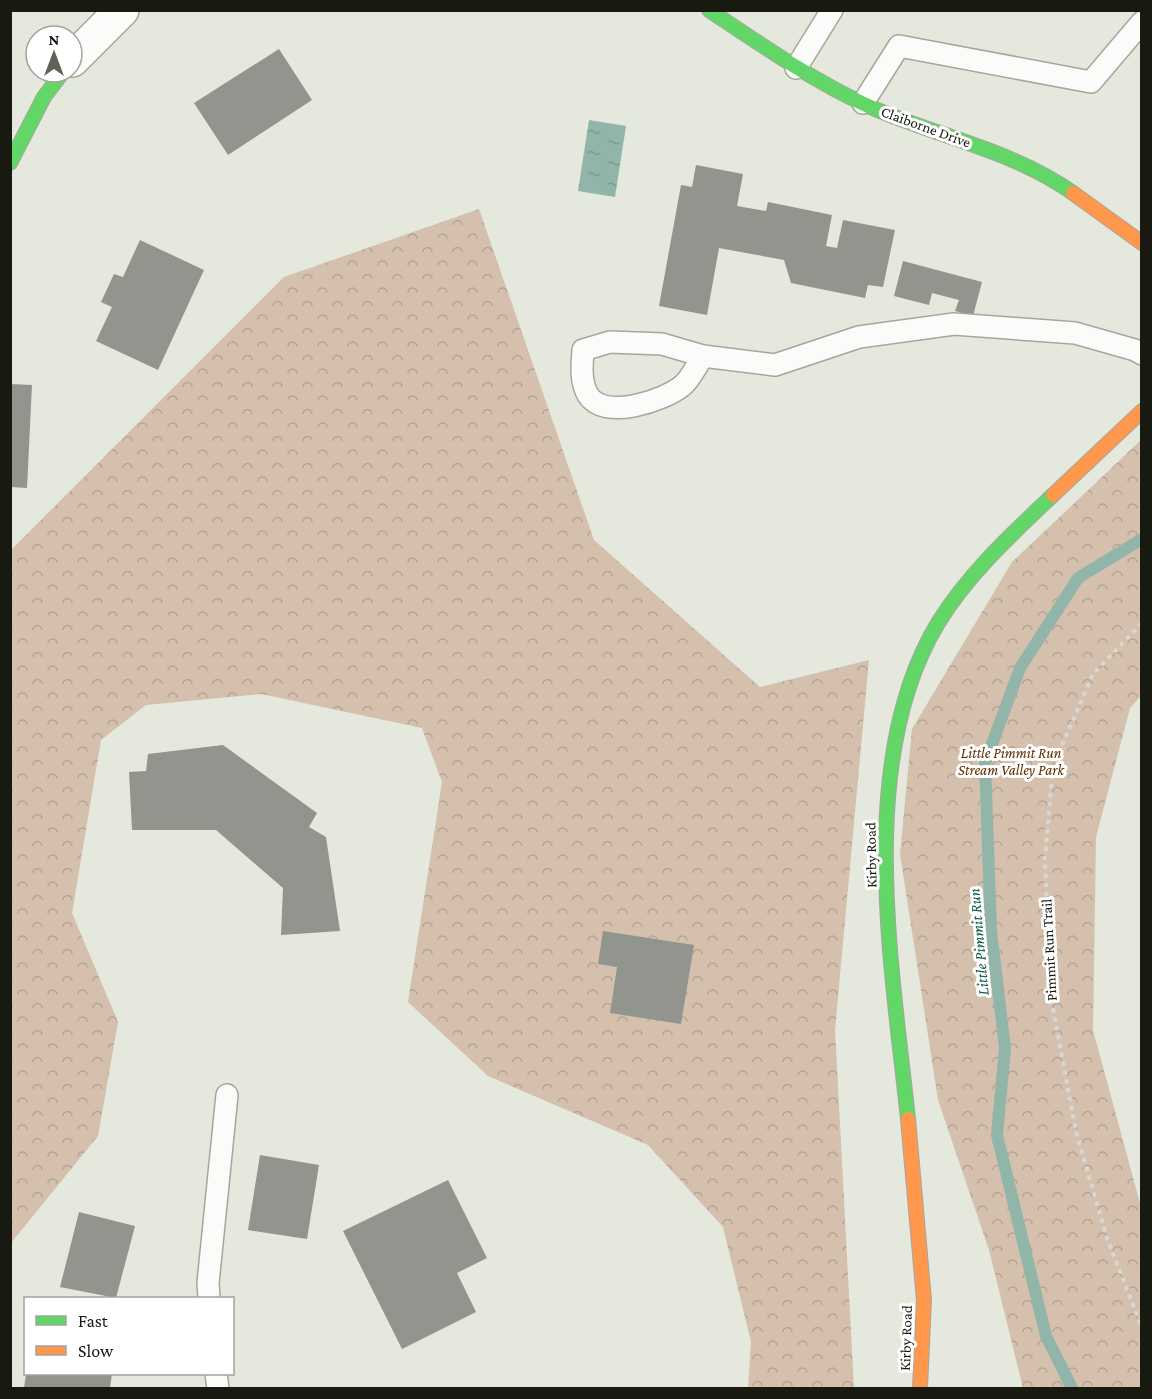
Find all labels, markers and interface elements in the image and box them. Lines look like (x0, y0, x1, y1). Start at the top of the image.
north arrow (24, 24, 84, 84)
text: N (49, 31, 60, 48)
street label: Claiborne Drive (879, 103, 973, 151)
park label: Little Pimmit Run Stream Valley Park (958, 745, 1065, 779)
street label: Kirby Road (862, 822, 881, 888)
water label: Little Pimmit Run (965, 888, 992, 996)
street label: Pimmit Run Trail (1038, 898, 1060, 1001)
legend (24, 1297, 234, 1375)
street label: Kirby Road (897, 1305, 916, 1371)
text: Fast (78, 1311, 109, 1331)
text: Slow (78, 1341, 114, 1361)

